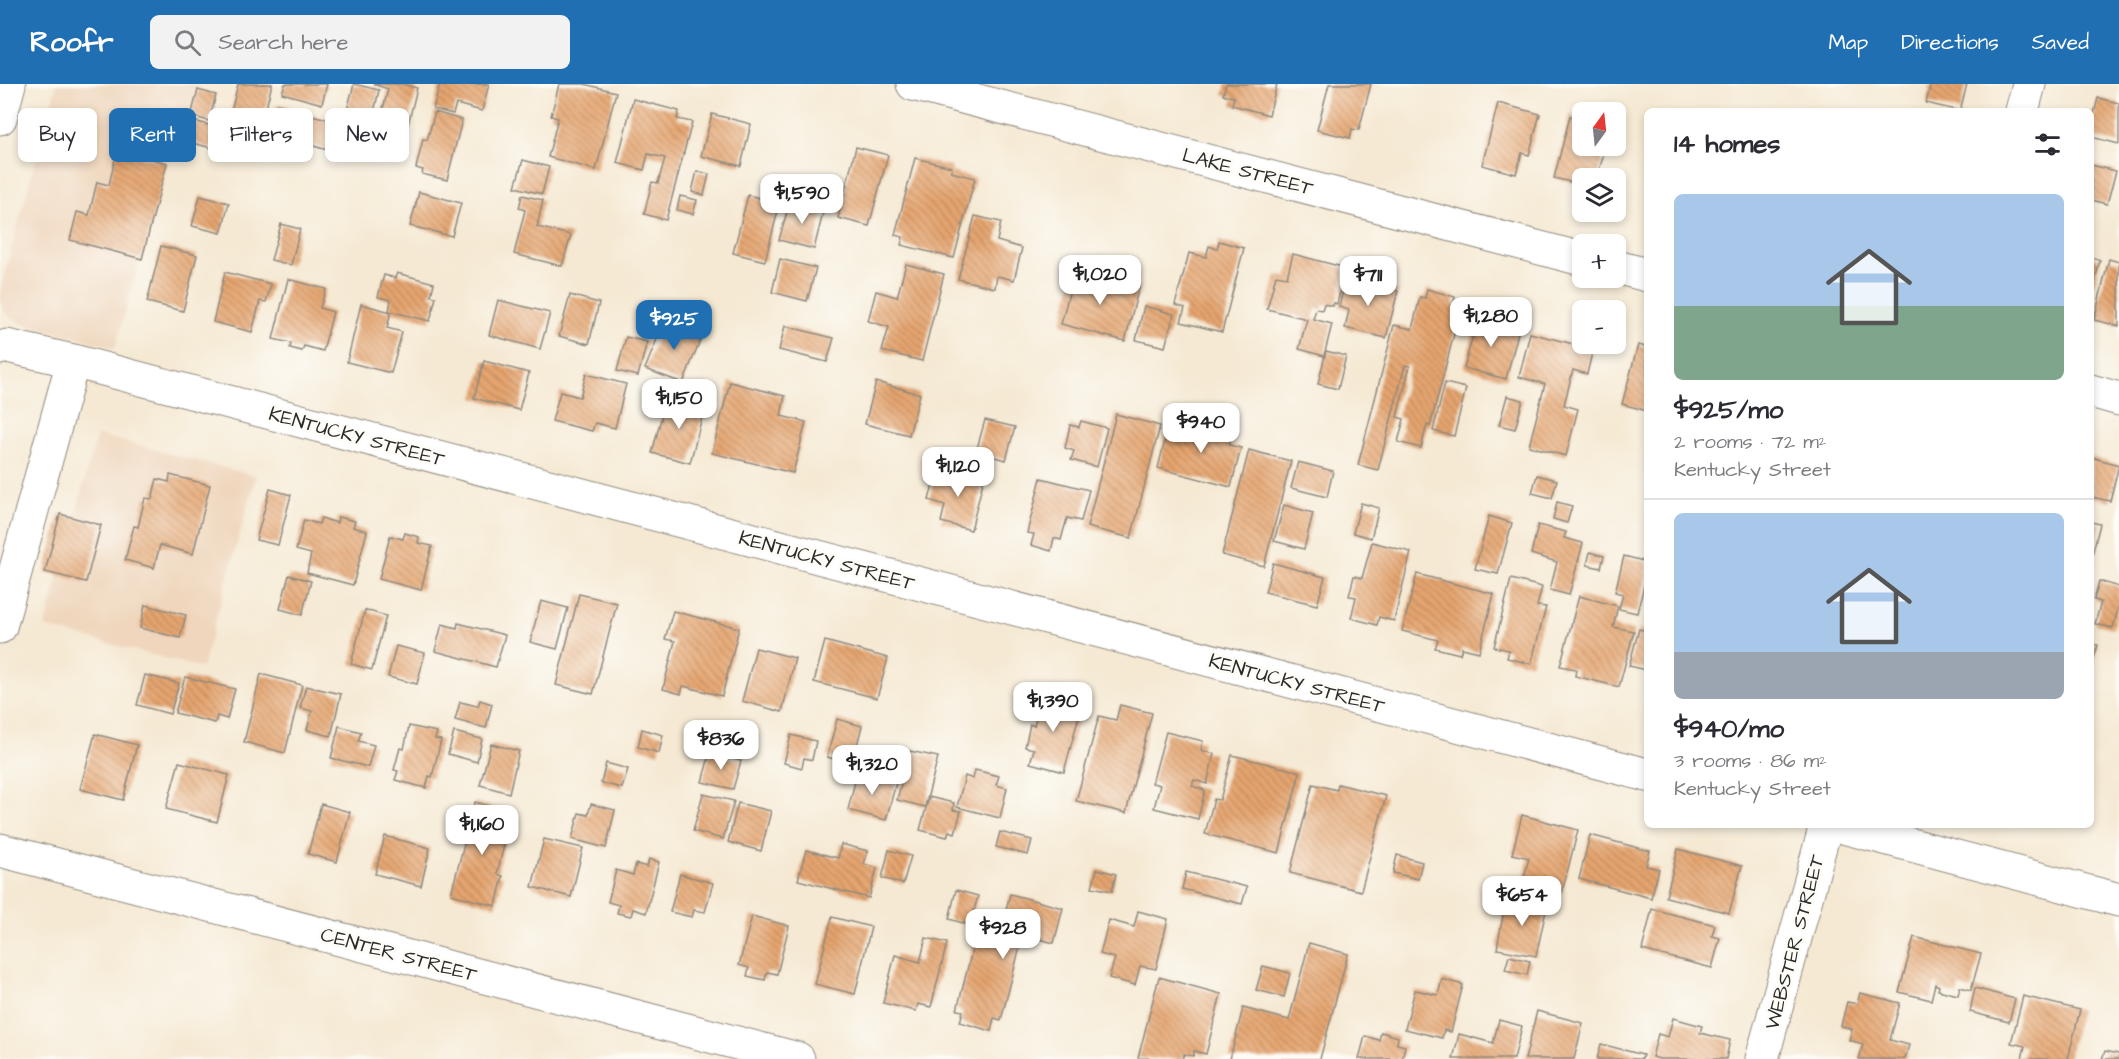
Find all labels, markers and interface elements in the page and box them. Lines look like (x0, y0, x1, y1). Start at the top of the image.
search box (150, 15, 570, 69)
text: Roofr (30, 23, 114, 62)
icon: search (171, 26, 204, 59)
text: Search here (219, 27, 348, 58)
text: Map (1828, 28, 1868, 57)
text: Directions (1901, 28, 1999, 57)
text: Saved (2032, 28, 2089, 57)
north arrow (1572, 102, 1626, 156)
map controls (1572, 102, 1626, 354)
chip: Buy (18, 108, 97, 162)
chip: Rent (109, 108, 196, 162)
chip: Filters (208, 108, 313, 162)
chip: New (325, 108, 409, 162)
text: 14 homes (1674, 126, 1780, 162)
icon: filters (2031, 128, 2064, 161)
street label: LAKE STREET (1179, 141, 1317, 203)
button: layers (1572, 168, 1626, 222)
pin: $1,590 (753, 174, 851, 225)
text: $1,590 (774, 179, 830, 207)
icon: home (1815, 233, 1923, 341)
button: + (1572, 234, 1626, 288)
pin: $1,020 (1051, 255, 1149, 306)
pin: $711 (1332, 256, 1404, 307)
text: $1,020 (1073, 260, 1127, 288)
text: $711 (1354, 261, 1382, 289)
pin: $1,280 (1442, 297, 1540, 348)
pin: $925 (638, 300, 710, 351)
button: − (1572, 300, 1626, 354)
text: $1,280 (1464, 302, 1518, 330)
text: $925 (650, 305, 698, 333)
pin: $1,150 (630, 379, 728, 430)
text: $1,150 (656, 384, 702, 412)
text: $925/mo (1674, 392, 1783, 428)
street label: KENTUCKY STREET (266, 400, 448, 474)
pin: $940 (1165, 403, 1237, 454)
text: $940 (1177, 408, 1225, 436)
text: 2 rooms · 72 m² (1674, 428, 1826, 456)
pin: $1,120 (909, 447, 1007, 498)
text: $1,120 (936, 452, 980, 480)
text: Kentucky Street (1674, 456, 1831, 484)
street label: KENTUCKY STREET (736, 524, 918, 598)
icon: home (1815, 552, 1923, 660)
street label: KENTUCKY STREET (1206, 647, 1388, 721)
pin: $1,390 (1004, 682, 1102, 733)
text: $1,390 (1027, 687, 1079, 715)
text: $940/mo (1674, 711, 1784, 747)
pin: $836 (685, 720, 757, 771)
text: $836 (698, 725, 744, 753)
pin: $1,320 (823, 745, 921, 796)
text: 3 rooms · 86 m² (1674, 747, 1827, 775)
text: $1,320 (846, 750, 898, 778)
text: Kentucky Street (1674, 775, 1831, 803)
pin: $1,160 (433, 805, 531, 856)
text: $1,160 (460, 810, 504, 838)
street label: WEBSTER STREET (1758, 851, 1832, 1033)
pin: $654 (1486, 876, 1558, 927)
text: $654 (1496, 881, 1548, 909)
pin: $928 (967, 909, 1039, 960)
text: $928 (980, 914, 1026, 942)
street label: CENTER STREET (317, 921, 481, 989)

